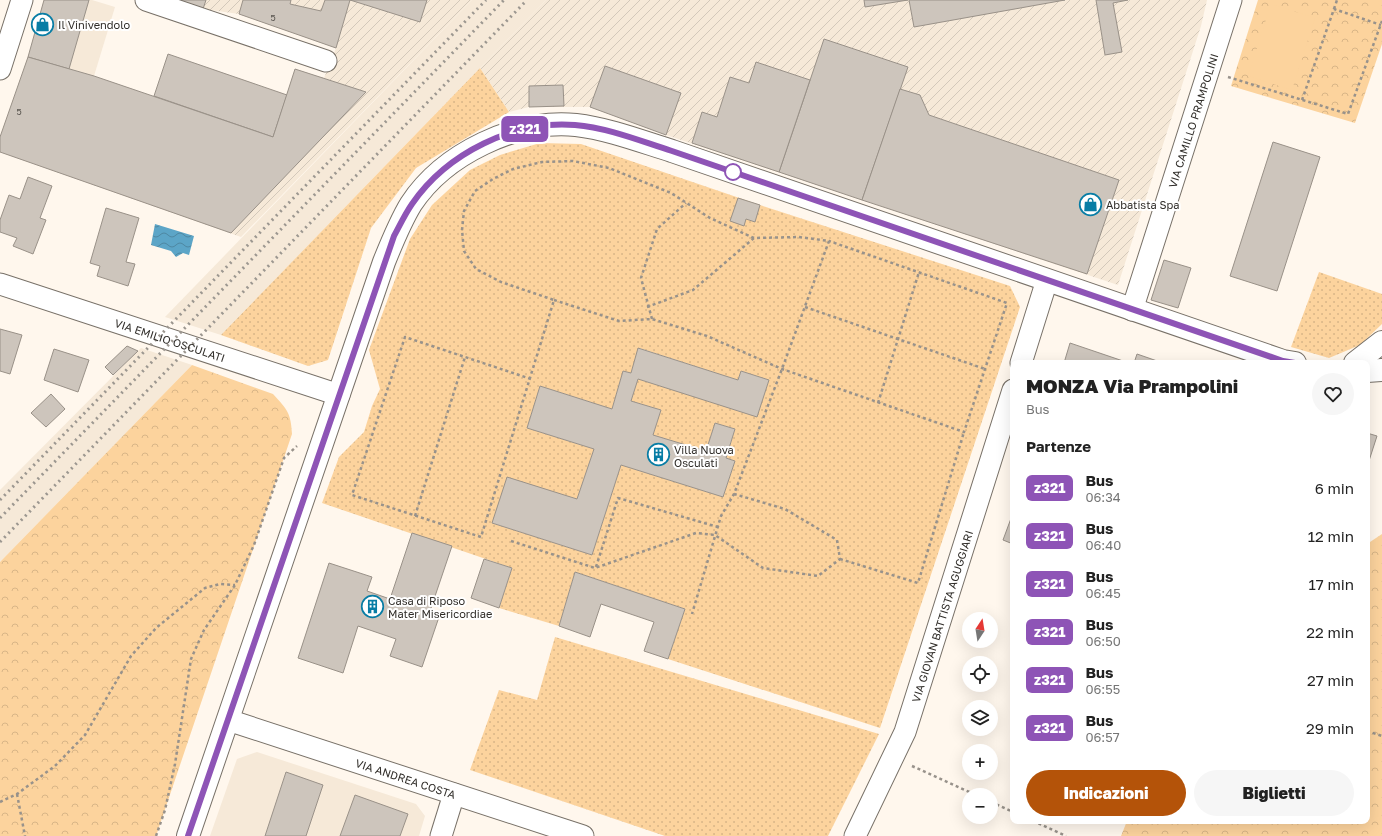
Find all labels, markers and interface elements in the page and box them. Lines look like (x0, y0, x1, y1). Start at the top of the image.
shop icon: Il Vinivendolo (30, 11, 56, 37)
house number: 5 (270, 12, 276, 23)
place label: Il Vinivendolo (58, 18, 131, 31)
street label: VIA CAMILLO PRAMPOLINI (1165, 52, 1220, 189)
house number: 5 (16, 106, 22, 117)
line badge: z321 (497, 116, 553, 142)
text: z321 (509, 120, 541, 137)
unlabelled marker (724, 163, 742, 181)
shop icon: Abbatista Spa (1078, 191, 1104, 217)
place label: Abbatista Spa (1106, 198, 1180, 211)
street label: VIA EMILIO OSCULATI (113, 316, 227, 364)
button: heart (1312, 373, 1354, 415)
text: MONZA Via Prampolini (1026, 374, 1238, 397)
text: Bus (1026, 401, 1049, 417)
text: Partenze (1026, 437, 1091, 455)
building icon: Villa Nuova Osculati (646, 442, 672, 468)
place label: Villa Nuova Osculati (674, 443, 734, 469)
text: Bus (1085, 471, 1113, 489)
text: z321 (1034, 479, 1065, 496)
text: 6 min (1315, 479, 1354, 497)
text: 06:34 (1085, 489, 1121, 505)
text: Bus (1085, 519, 1113, 537)
text: z321 (1034, 527, 1065, 544)
text: 12 min (1308, 527, 1354, 545)
street label: VIA GIOVAN BATTISTA AGUGGIARI (908, 528, 975, 704)
text: 06:40 (1085, 537, 1121, 553)
text: Bus (1085, 567, 1113, 585)
text: z321 (1034, 575, 1065, 592)
text: 17 min (1309, 575, 1354, 593)
text: 06:45 (1085, 585, 1121, 601)
building icon: Casa di Riposo Mater Misericordiae (360, 593, 386, 619)
place label: Casa di Riposo Mater Misericordiae (388, 594, 492, 620)
north arrow (962, 612, 998, 648)
map controls (962, 612, 998, 824)
text: Bus (1085, 615, 1113, 633)
text: z321 (1034, 623, 1065, 640)
text: 22 min (1306, 623, 1354, 641)
text: 06:50 (1085, 633, 1121, 649)
button: locate (962, 656, 998, 692)
text: Bus (1085, 663, 1113, 681)
text: z321 (1034, 671, 1065, 688)
text: 27 min (1307, 671, 1354, 689)
text: 06:55 (1085, 681, 1120, 697)
button: layers (962, 700, 998, 736)
text: Bus (1085, 711, 1113, 729)
text: z321 (1034, 719, 1065, 736)
text: 29 min (1306, 719, 1354, 737)
text: 06:57 (1085, 729, 1120, 745)
button: + (962, 744, 998, 780)
street label: VIA ANDREA COSTA (354, 756, 458, 801)
button: Indicazioni (1026, 770, 1186, 816)
button: Biglietti (1194, 770, 1354, 816)
button: − (962, 788, 998, 824)

